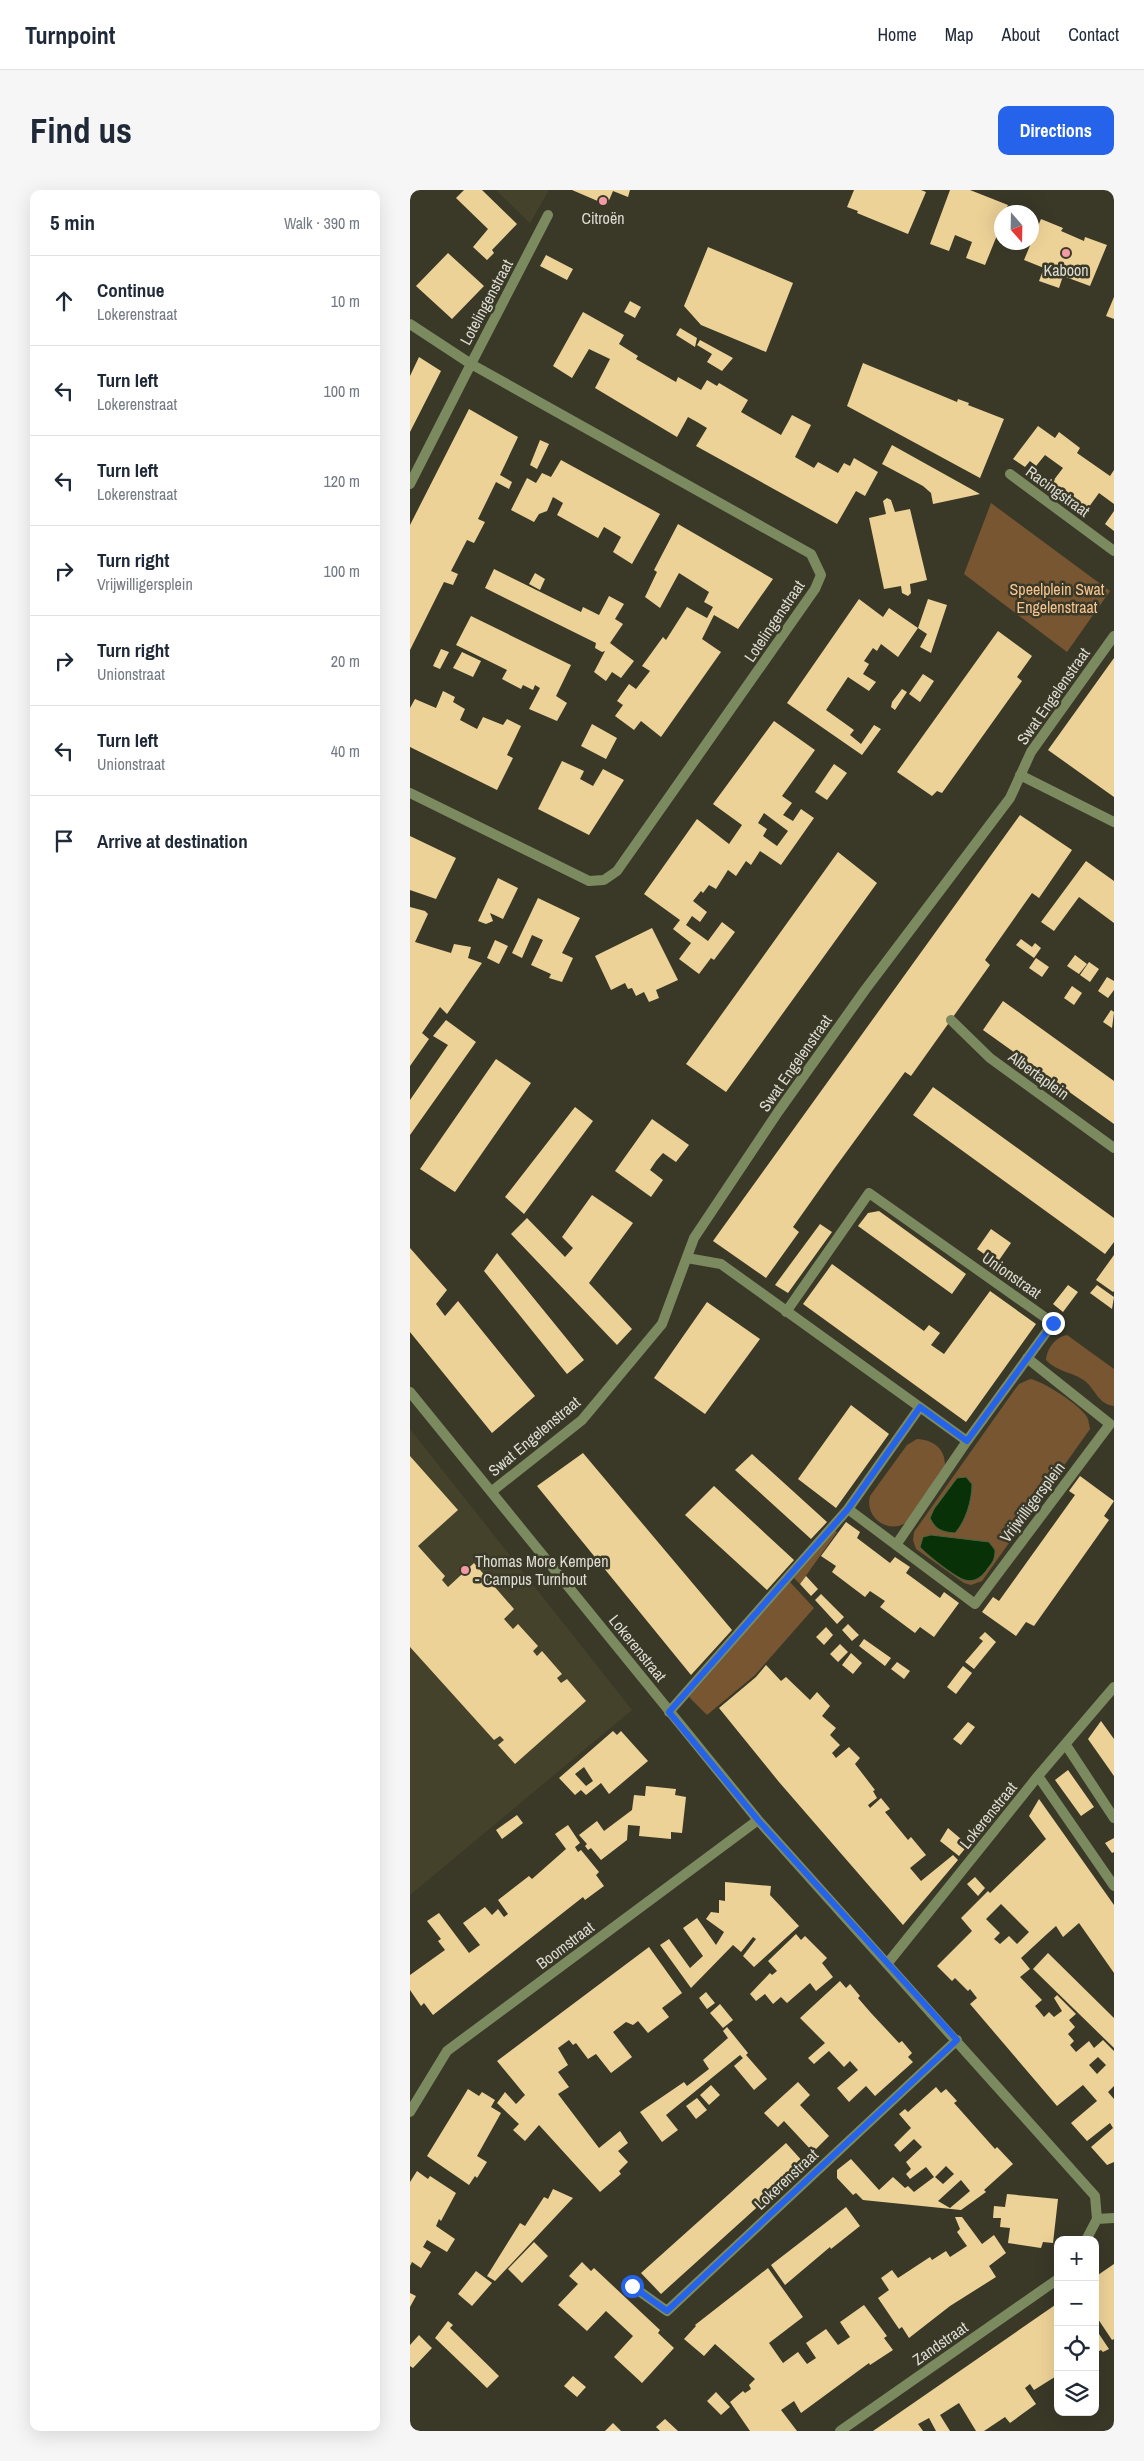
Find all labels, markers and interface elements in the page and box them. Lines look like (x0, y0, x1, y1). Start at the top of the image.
text: Turnpoint (25, 19, 115, 51)
text: Home (877, 22, 917, 47)
text: Map (945, 22, 974, 47)
text: About (1002, 22, 1040, 47)
text: Contact (1068, 22, 1119, 47)
button: Directions (998, 106, 1114, 155)
text: Find us (30, 107, 132, 154)
marker: Citroën (597, 195, 609, 207)
north arrow (994, 205, 1039, 250)
place label: Citroën (581, 207, 625, 229)
text: 5 min (50, 208, 95, 237)
text: Walk · 390 m (284, 212, 360, 234)
marker: Kaboon (1060, 247, 1072, 259)
street label: Lotelingenstraat (454, 255, 518, 349)
place label: Kaboon (1043, 259, 1089, 281)
text: Continue (97, 277, 165, 303)
icon: ahead (50, 287, 78, 315)
text: 10 m (331, 290, 360, 312)
text: Lokerenstraat (97, 303, 177, 325)
text: Turn left (97, 367, 158, 393)
icon: left (50, 377, 78, 405)
text: 100 m (324, 380, 360, 402)
text: Lokerenstraat (97, 393, 177, 415)
text: Turn left (97, 457, 158, 483)
street label: Racingstraat (1021, 460, 1095, 522)
icon: left (50, 467, 78, 495)
text: 120 m (324, 470, 360, 492)
text: Lokerenstraat (97, 483, 177, 505)
text: Turn right (97, 547, 169, 573)
icon: right (50, 557, 78, 585)
text: 100 m (324, 560, 360, 582)
text: Vrijwilligersplein (97, 573, 193, 595)
street label: Lotelingenstraat (739, 576, 810, 666)
park label: Speelplein Swat Engelenstraat (1010, 578, 1105, 618)
text: Turn right (97, 637, 169, 663)
street label: Swat Engelenstraat (1011, 643, 1095, 749)
icon: right (50, 647, 78, 675)
text: 20 m (331, 650, 360, 672)
text: Unionstraat (97, 663, 165, 685)
text: Turn left (97, 727, 158, 753)
icon: left (50, 737, 78, 765)
text: 40 m (331, 740, 360, 762)
text: Unionstraat (97, 753, 165, 775)
icon: arrive (50, 827, 78, 855)
text: Arrive at destination (97, 828, 248, 854)
street label: Swat Engelenstraat (753, 1010, 837, 1116)
street label: Albertaplein (1003, 1045, 1074, 1104)
street label: Unionstraat (978, 1247, 1046, 1304)
route end (1042, 1312, 1065, 1335)
street label: Swat Engelenstraat (483, 1391, 585, 1481)
street label: Vrijwilligersplein (994, 1457, 1070, 1547)
place label: Thomas More Kempen - Campus Turnhout (475, 1550, 608, 1590)
marker: Thomas More Kempen - Campus Turnhout (459, 1564, 471, 1576)
street label: Lokerenstraat (604, 1610, 672, 1686)
street label: Lokerenstraat (954, 1777, 1022, 1853)
street label: Boomstraat (532, 1916, 599, 1974)
street label: Lokerenstraat (749, 2143, 823, 2214)
map controls (1054, 2236, 1099, 2416)
button: + (1054, 2236, 1099, 2281)
route start (621, 2275, 644, 2298)
button: − (1054, 2281, 1099, 2326)
street label: Zandstraat (908, 2316, 972, 2370)
button: locate (1054, 2326, 1099, 2371)
button: layers (1054, 2371, 1099, 2416)

